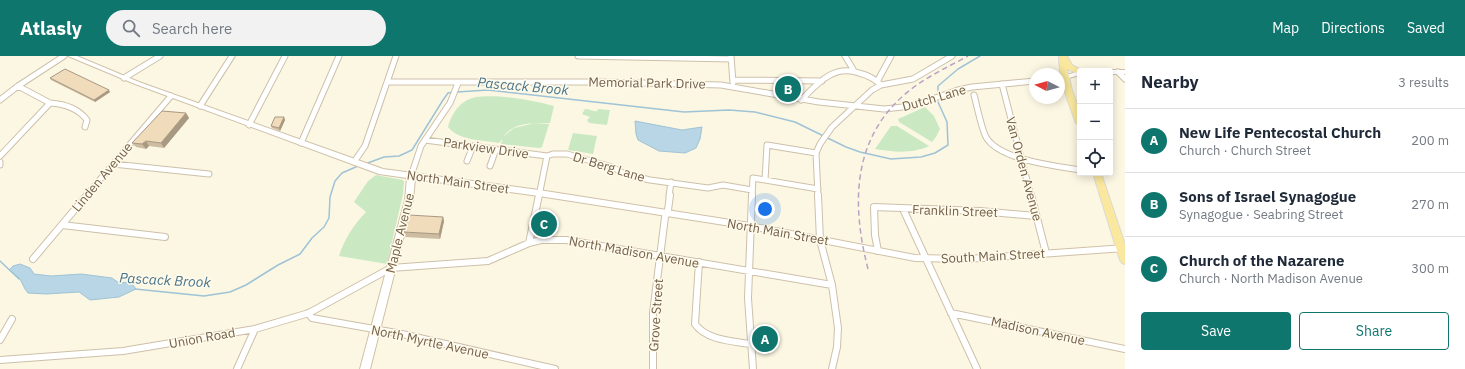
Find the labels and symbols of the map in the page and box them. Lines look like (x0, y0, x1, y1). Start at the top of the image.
north arrow (1029, 68, 1065, 104)
water label: Pascack Brook (477, 73, 570, 99)
street label: Memorial Park Drive (588, 73, 706, 93)
pin: B (775, 74, 801, 104)
street label: Dutch Lane (900, 81, 968, 115)
street label: Van Orden Avenue (1002, 115, 1046, 223)
street label: Parkview Drive (442, 134, 530, 162)
street label: Linden Avenue (68, 139, 136, 215)
street label: Dr Berg Lane (571, 148, 647, 186)
street label: North Main Street (406, 166, 510, 198)
street label: Maple Avenue (382, 191, 418, 275)
your location (755, 199, 775, 219)
street label: Franklin Street (912, 201, 998, 221)
pin: C (531, 209, 557, 239)
street label: North Main Street (726, 215, 830, 249)
street label: North Madison Avenue (567, 232, 701, 272)
street label: South Main Street (941, 245, 1045, 267)
water label: Pascack Brook (119, 269, 212, 291)
street label: Grove Street (645, 278, 667, 352)
street label: Madison Avenue (989, 313, 1087, 349)
street label: North Myrtle Avenue (370, 321, 490, 363)
street label: Union Road (167, 324, 237, 352)
pin: A (752, 324, 778, 354)

